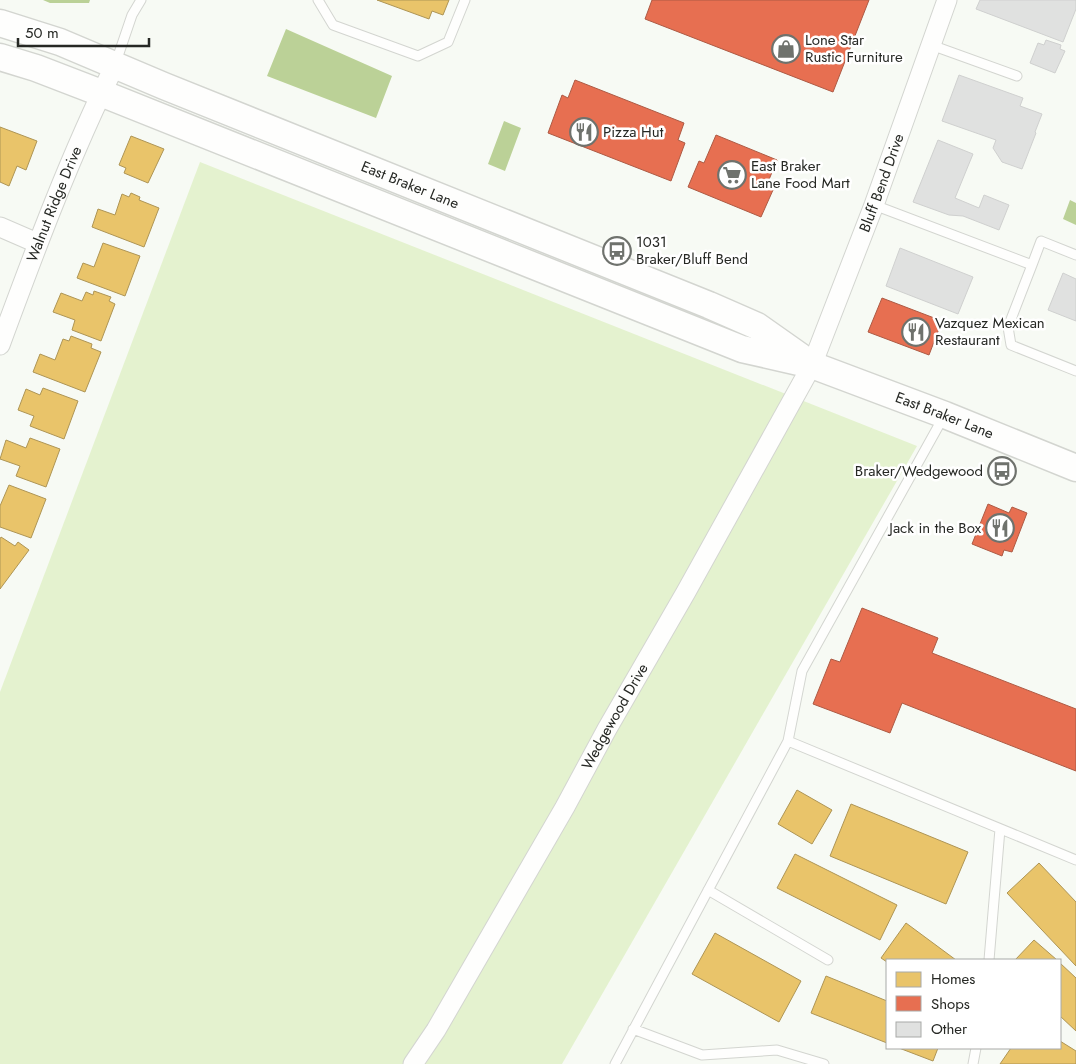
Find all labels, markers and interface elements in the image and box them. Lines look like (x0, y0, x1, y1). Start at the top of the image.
scale bar (18, 15, 149, 47)
text: 50 m (25, 22, 59, 44)
place label: Lone Star Rustic Furniture (805, 29, 903, 68)
shop icon: Lone Star Rustic Furniture (771, 34, 801, 64)
restaurant icon: Pizza Hut (569, 117, 599, 147)
place label: Pizza Hut (603, 121, 664, 143)
street label: Bluff Bend Drive (854, 130, 910, 235)
street label: Walnut Ridge Drive (21, 142, 87, 265)
street label: East Braker Lane (358, 155, 463, 215)
place label: East Braker Lane Food Mart (751, 155, 850, 194)
supermarket icon: East Braker Lane Food Mart (717, 160, 747, 190)
place label: 1031 Braker/Bluff Bend (636, 231, 748, 270)
bus stop icon: 1031 Braker/Bluff Bend (602, 236, 632, 266)
place label: Vazquez Mexican Restaurant (935, 312, 1045, 351)
restaurant icon: Vazquez Mexican Restaurant (901, 317, 931, 347)
street label: East Braker Lane (892, 386, 997, 445)
bus stop icon: Braker/Wedgewood (987, 456, 1017, 486)
place label: Braker/Wedgewood (855, 460, 983, 482)
restaurant icon: Jack in the Box (985, 513, 1015, 543)
place label: Jack in the Box (887, 517, 982, 539)
street label: Wedgewood Drive (576, 659, 654, 774)
legend (886, 959, 1061, 1049)
text: Homes (931, 968, 975, 990)
text: Shops (931, 993, 970, 1015)
text: Other (931, 1018, 968, 1040)

